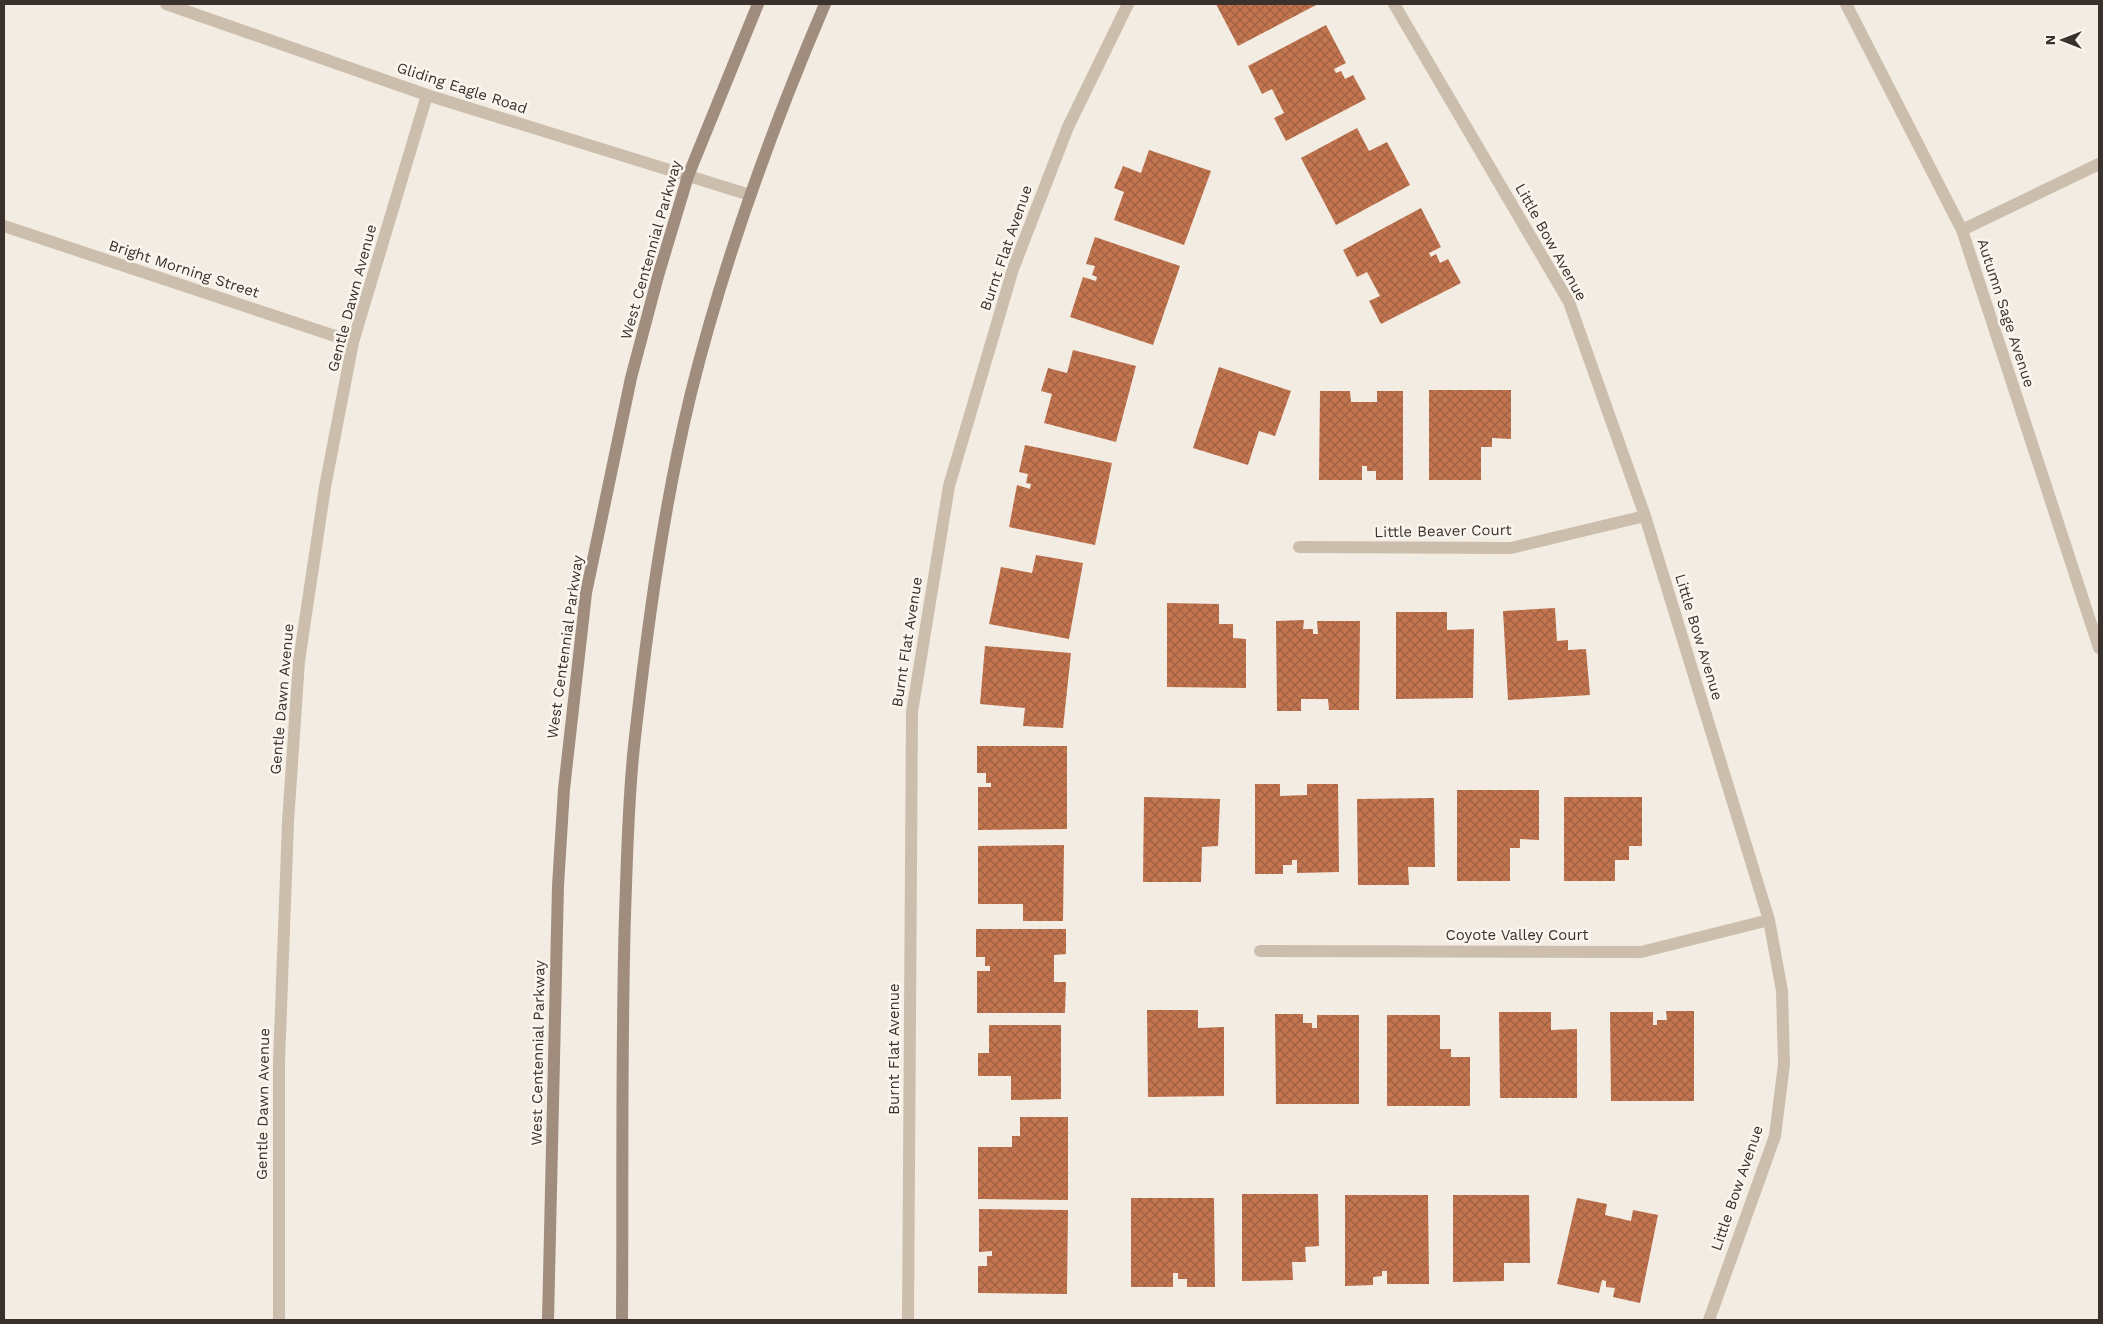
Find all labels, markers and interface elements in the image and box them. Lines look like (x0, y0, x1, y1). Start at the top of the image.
north arrow (2038, 15, 2088, 65)
text: N (2042, 35, 2058, 45)
street label: Gliding Eagle Road (394, 58, 530, 118)
street label: West Centennial Parkway (617, 158, 685, 342)
street label: Little Bow Avenue (1511, 180, 1591, 304)
street label: Burnt Flat Avenue (976, 183, 1036, 313)
street label: Gentle Dawn Avenue (324, 222, 380, 374)
street label: Bright Morning Street (107, 236, 262, 302)
street label: Autumn Sage Avenue (1973, 236, 2039, 390)
street label: Little Beaver Court (1374, 521, 1513, 541)
street label: West Centennial Parkway (543, 554, 587, 740)
street label: Little Bow Avenue (1671, 572, 1727, 702)
street label: Burnt Flat Avenue (888, 576, 926, 708)
street label: Gentle Dawn Avenue (266, 623, 298, 775)
street label: Coyote Valley Court (1446, 926, 1589, 944)
street label: West Centennial Parkway (527, 960, 549, 1146)
street label: Burnt Flat Avenue (885, 983, 903, 1115)
street label: Gentle Dawn Avenue (253, 1028, 273, 1180)
street label: Little Bow Avenue (1707, 1123, 1767, 1253)

